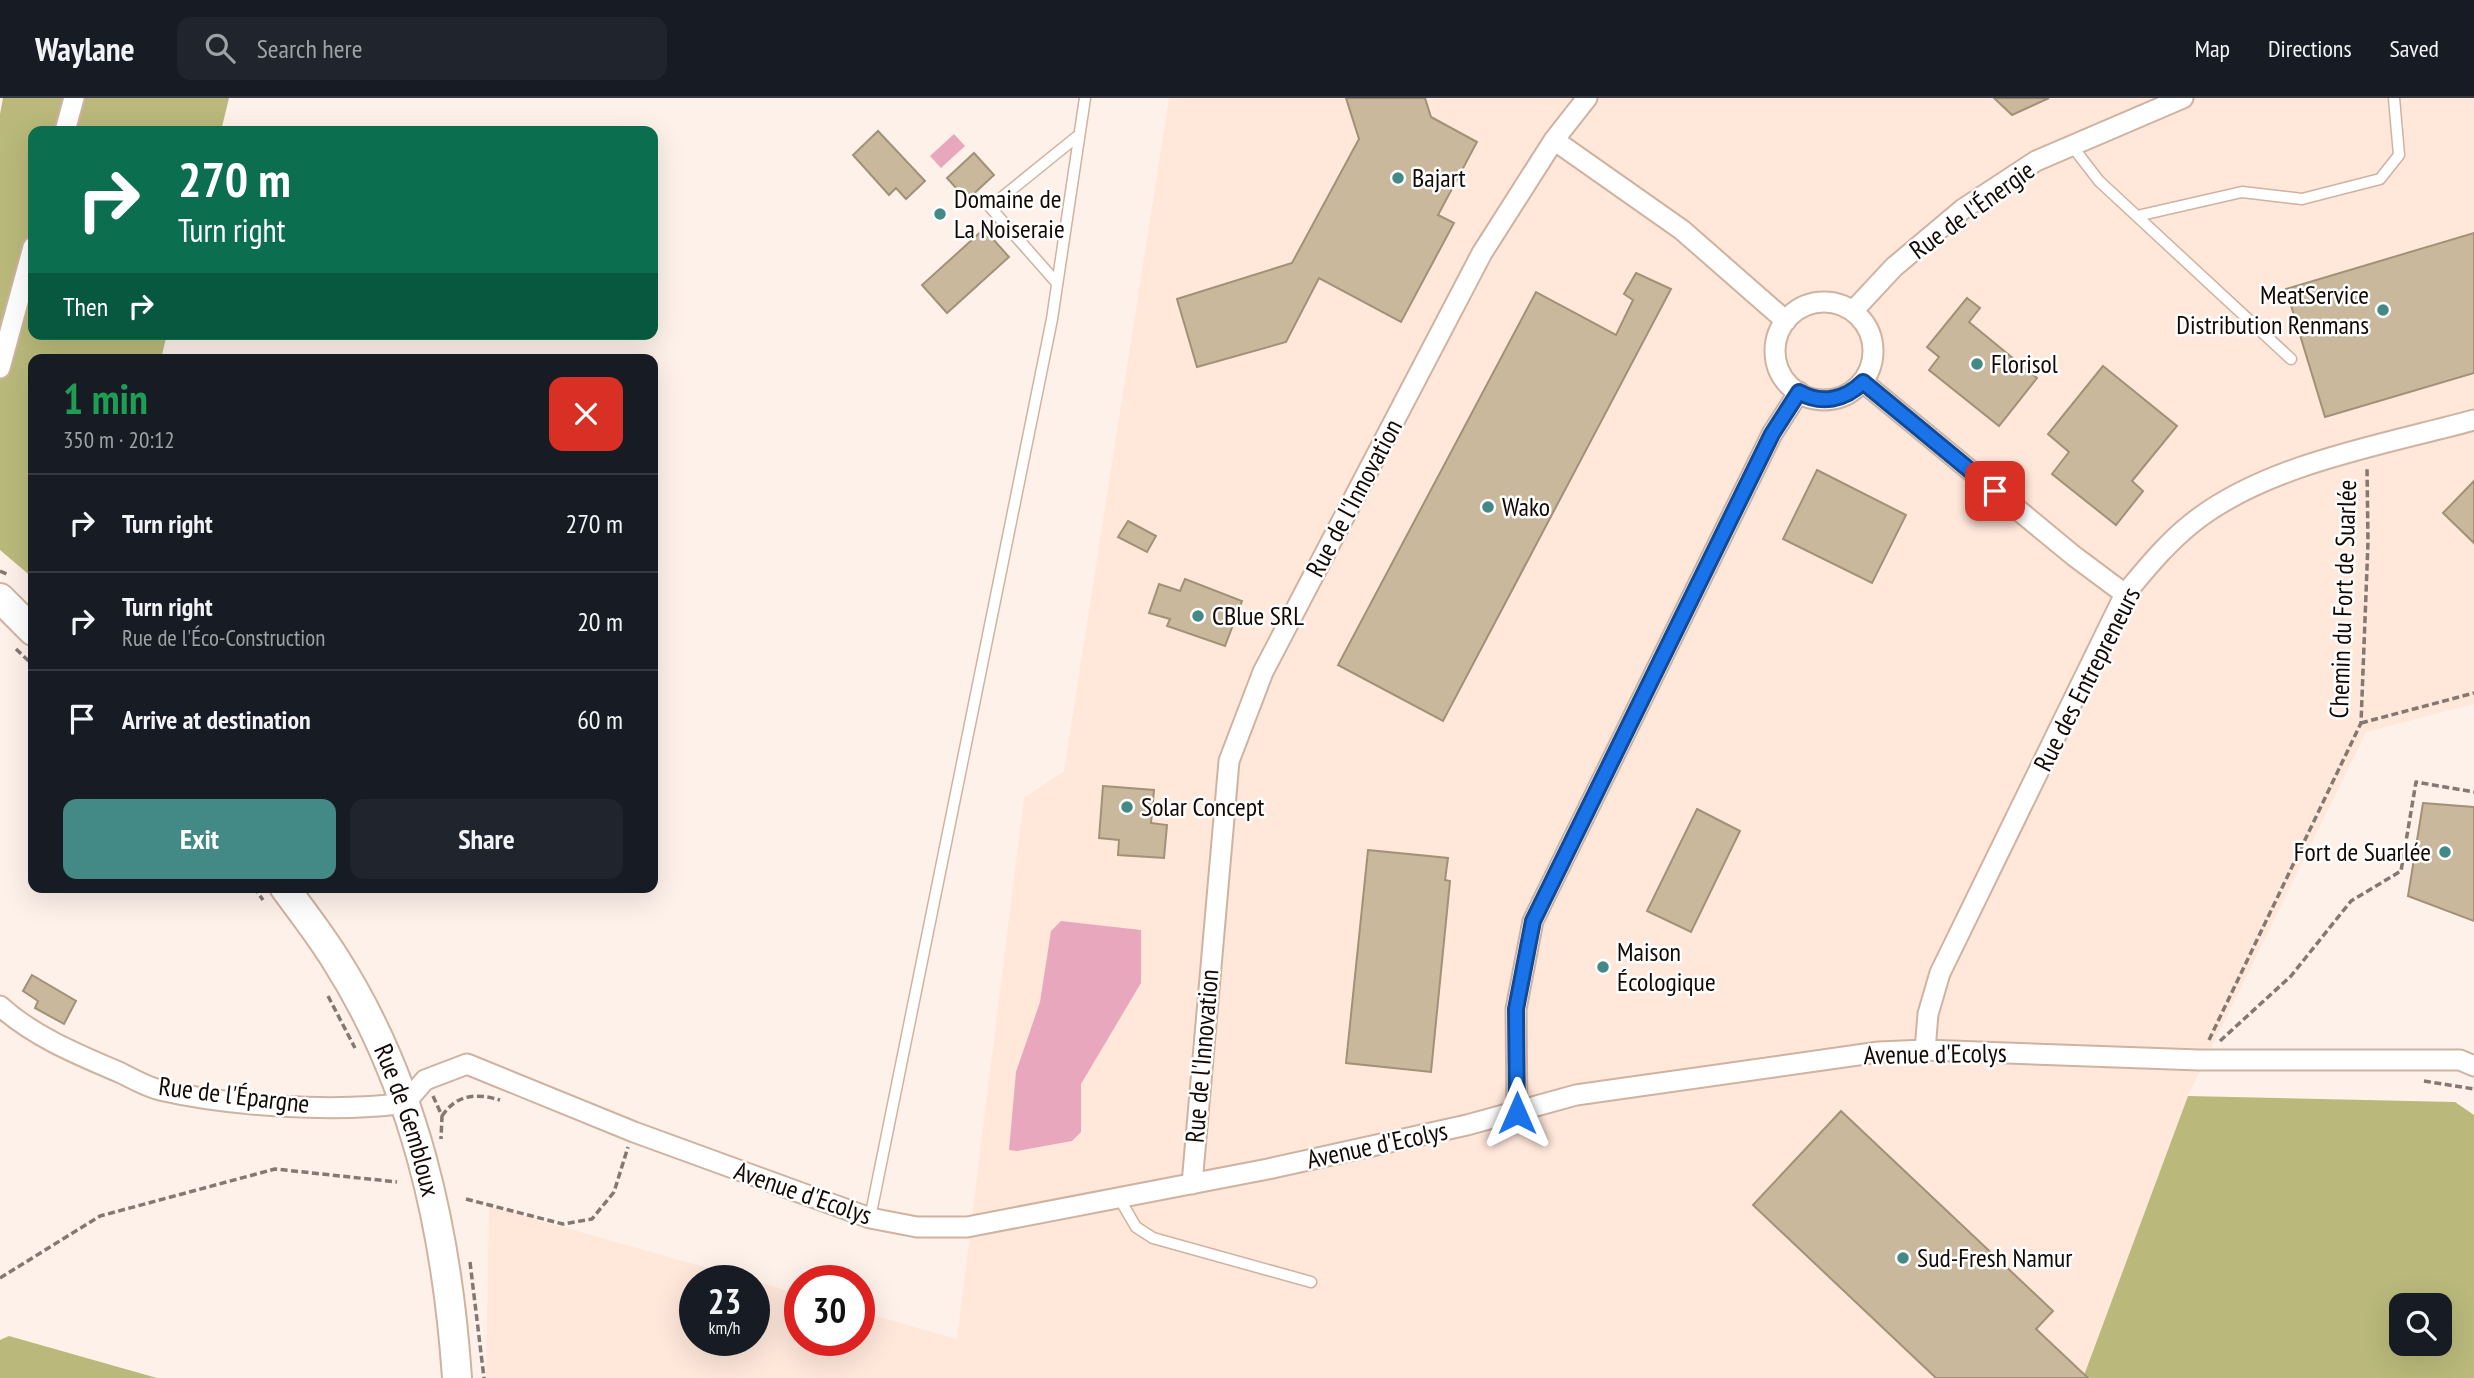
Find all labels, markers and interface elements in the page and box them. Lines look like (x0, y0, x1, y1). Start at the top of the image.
search box (177, 17, 667, 80)
text: Waylane (35, 27, 135, 70)
icon: search (201, 29, 239, 67)
text: Search here (257, 32, 362, 65)
text: Map (2195, 33, 2230, 64)
text: Directions (2268, 33, 2352, 64)
text: Saved (2390, 33, 2439, 64)
text: 270 m (178, 147, 291, 211)
street label: Rue de l'Énergie (1903, 153, 2041, 266)
icon: right (63, 154, 154, 245)
place label: Bajart (1412, 161, 1466, 194)
marker: Bajart (1390, 170, 1406, 186)
place label: Domaine de La Noiseraie (954, 182, 1065, 245)
marker: Domaine de La Noiseraie (932, 206, 948, 222)
text: Turn right (178, 209, 286, 251)
place label: MeatService Distribution Renmans (2176, 278, 2369, 341)
icon: right (122, 287, 160, 325)
text: Then (63, 290, 108, 323)
marker: MeatService Distribution Renmans (2375, 302, 2391, 318)
place label: Florisol (1991, 347, 2058, 380)
marker: Florisol (1969, 356, 1985, 372)
text: 1 min (63, 371, 148, 426)
button: close (549, 377, 623, 451)
street label: Rue de l'Innovation (1298, 413, 1409, 582)
text: 350 m · 20:12 (63, 425, 175, 454)
pin (1965, 461, 2025, 521)
icon: arrive (1976, 472, 2014, 510)
street label: Chemin du Fort de Suarlée (2322, 479, 2363, 719)
place label: Wako (1502, 490, 1550, 523)
marker: Wako (1480, 499, 1496, 515)
icon: right (63, 504, 101, 542)
text: Turn right (122, 507, 213, 540)
text: 270 m (565, 507, 623, 540)
street label: Rue des Entrepreneurs (2026, 581, 2147, 776)
text: Turn right (122, 590, 213, 623)
place label: CBlue SRL (1212, 599, 1304, 632)
icon: right (63, 602, 101, 640)
text: 20 m (577, 605, 623, 638)
marker: CBlue SRL (1190, 608, 1206, 624)
text: Rue de l'Éco-Construction (122, 623, 325, 652)
icon: arrive (63, 700, 101, 738)
text: Arrive at destination (122, 703, 311, 736)
text: 60 m (577, 703, 623, 736)
place label: Solar Concept (1141, 790, 1264, 823)
button: Exit (63, 799, 336, 879)
button: Share (350, 799, 623, 879)
marker: Solar Concept (1119, 799, 1135, 815)
place label: Fort de Suarlée (2294, 835, 2431, 868)
marker: Fort de Suarlée (2437, 844, 2453, 860)
place label: Maison Écologique (1617, 935, 1716, 998)
marker: Maison Écologique (1595, 959, 1611, 975)
street label: Rue de l'Innovation (1177, 968, 1226, 1144)
street label: Avenue d'Ecolys (1863, 1036, 2007, 1071)
street label: Rue de Gembloux (367, 1039, 448, 1200)
street label: Rue de l'Épargne (157, 1069, 311, 1120)
position arrow (1480, 1076, 1554, 1150)
street label: Avenue d'Ecolys (1303, 1113, 1450, 1176)
street label: Avenue d'Ecolys (730, 1154, 876, 1231)
place label: Sud-Fresh Namur (1917, 1241, 2072, 1274)
marker: Sud-Fresh Namur (1895, 1250, 1911, 1266)
speed limit sign: 30 (784, 1265, 875, 1356)
text: 23 (708, 1278, 741, 1324)
map controls (2389, 1293, 2452, 1356)
button: search (2389, 1293, 2452, 1356)
text: km/h (709, 1316, 740, 1339)

